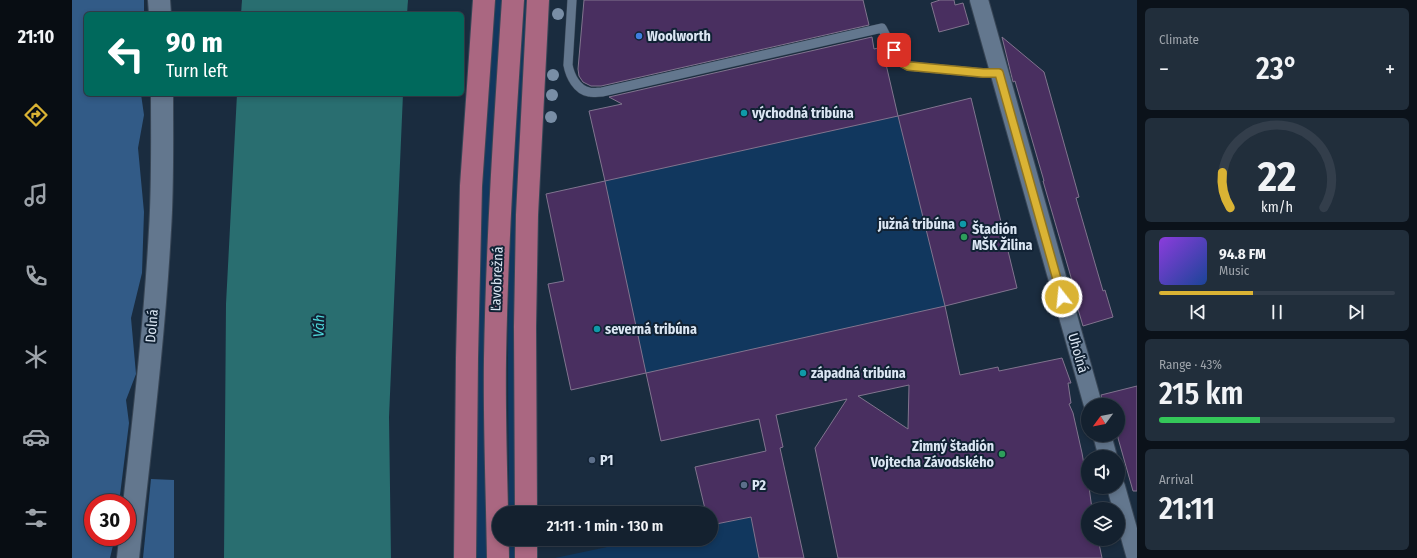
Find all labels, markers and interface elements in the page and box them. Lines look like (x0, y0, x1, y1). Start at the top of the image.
text: 21:10 (18, 26, 54, 48)
text: 90 m (166, 26, 223, 59)
icon: left (100, 28, 152, 80)
place label: Woolworth (647, 28, 711, 45)
marker: Woolworth (634, 31, 644, 41)
text: Climate (1159, 32, 1199, 47)
pin (877, 33, 911, 67)
icon: arrive (883, 39, 905, 61)
text: 23° (1256, 51, 1298, 87)
text: − (1159, 56, 1169, 83)
text: + (1385, 56, 1395, 83)
text: Turn left (166, 60, 228, 82)
icon: directions (22, 101, 50, 129)
place label: východná tribúna (751, 105, 854, 122)
marker: východná tribúna (739, 108, 749, 118)
text: 22 (1257, 151, 1296, 201)
icon: music (22, 181, 50, 209)
text: km/h (1261, 198, 1293, 215)
place label: južná tribúna (877, 216, 955, 233)
marker: južná tribúna (958, 219, 968, 229)
place label: Štadión MŠK Žilina (972, 220, 1032, 254)
marker: Štadión MŠK Žilina (959, 232, 969, 242)
text: 94.8 FM (1219, 245, 1266, 263)
street label: Ľavobrežná (487, 246, 507, 312)
icon: phone (22, 262, 50, 290)
text: Music (1219, 263, 1249, 278)
position arrow (1041, 276, 1083, 318)
icon: previous (1187, 301, 1209, 323)
icon: pause (1266, 301, 1288, 323)
icon: next (1345, 301, 1367, 323)
street label: Dolná (142, 308, 162, 343)
water label: Váh (310, 314, 328, 338)
place label: severná tribúna (605, 321, 697, 338)
marker: severná tribúna (592, 324, 602, 334)
street label: Uhoľná (1064, 331, 1092, 375)
icon: climate (22, 343, 50, 371)
text: Range · 43% (1159, 357, 1222, 372)
place label: západná tribúna (811, 365, 906, 382)
marker: západná tribúna (798, 368, 808, 378)
text: 215 km (1159, 376, 1244, 412)
north arrow (1081, 398, 1125, 442)
map controls (1081, 398, 1125, 546)
icon: car (22, 423, 50, 451)
place label: Zimný štadión Vojtecha Závodského (870, 438, 995, 471)
marker: Zimný štadión Vojtecha Závodského (997, 449, 1007, 459)
button: sound (1081, 450, 1125, 494)
place label: P1 (600, 452, 613, 469)
marker: P1 (587, 455, 597, 465)
text: Arrival (1159, 472, 1193, 487)
place label: P2 (752, 477, 766, 494)
marker: P2 (739, 480, 749, 490)
text: 21:11 (1159, 491, 1215, 527)
speed limit sign: 30 (84, 494, 136, 546)
button: layers (1081, 502, 1125, 546)
icon: filters (22, 504, 50, 532)
text: 21:11 · 1 min · 130 m (547, 517, 663, 535)

